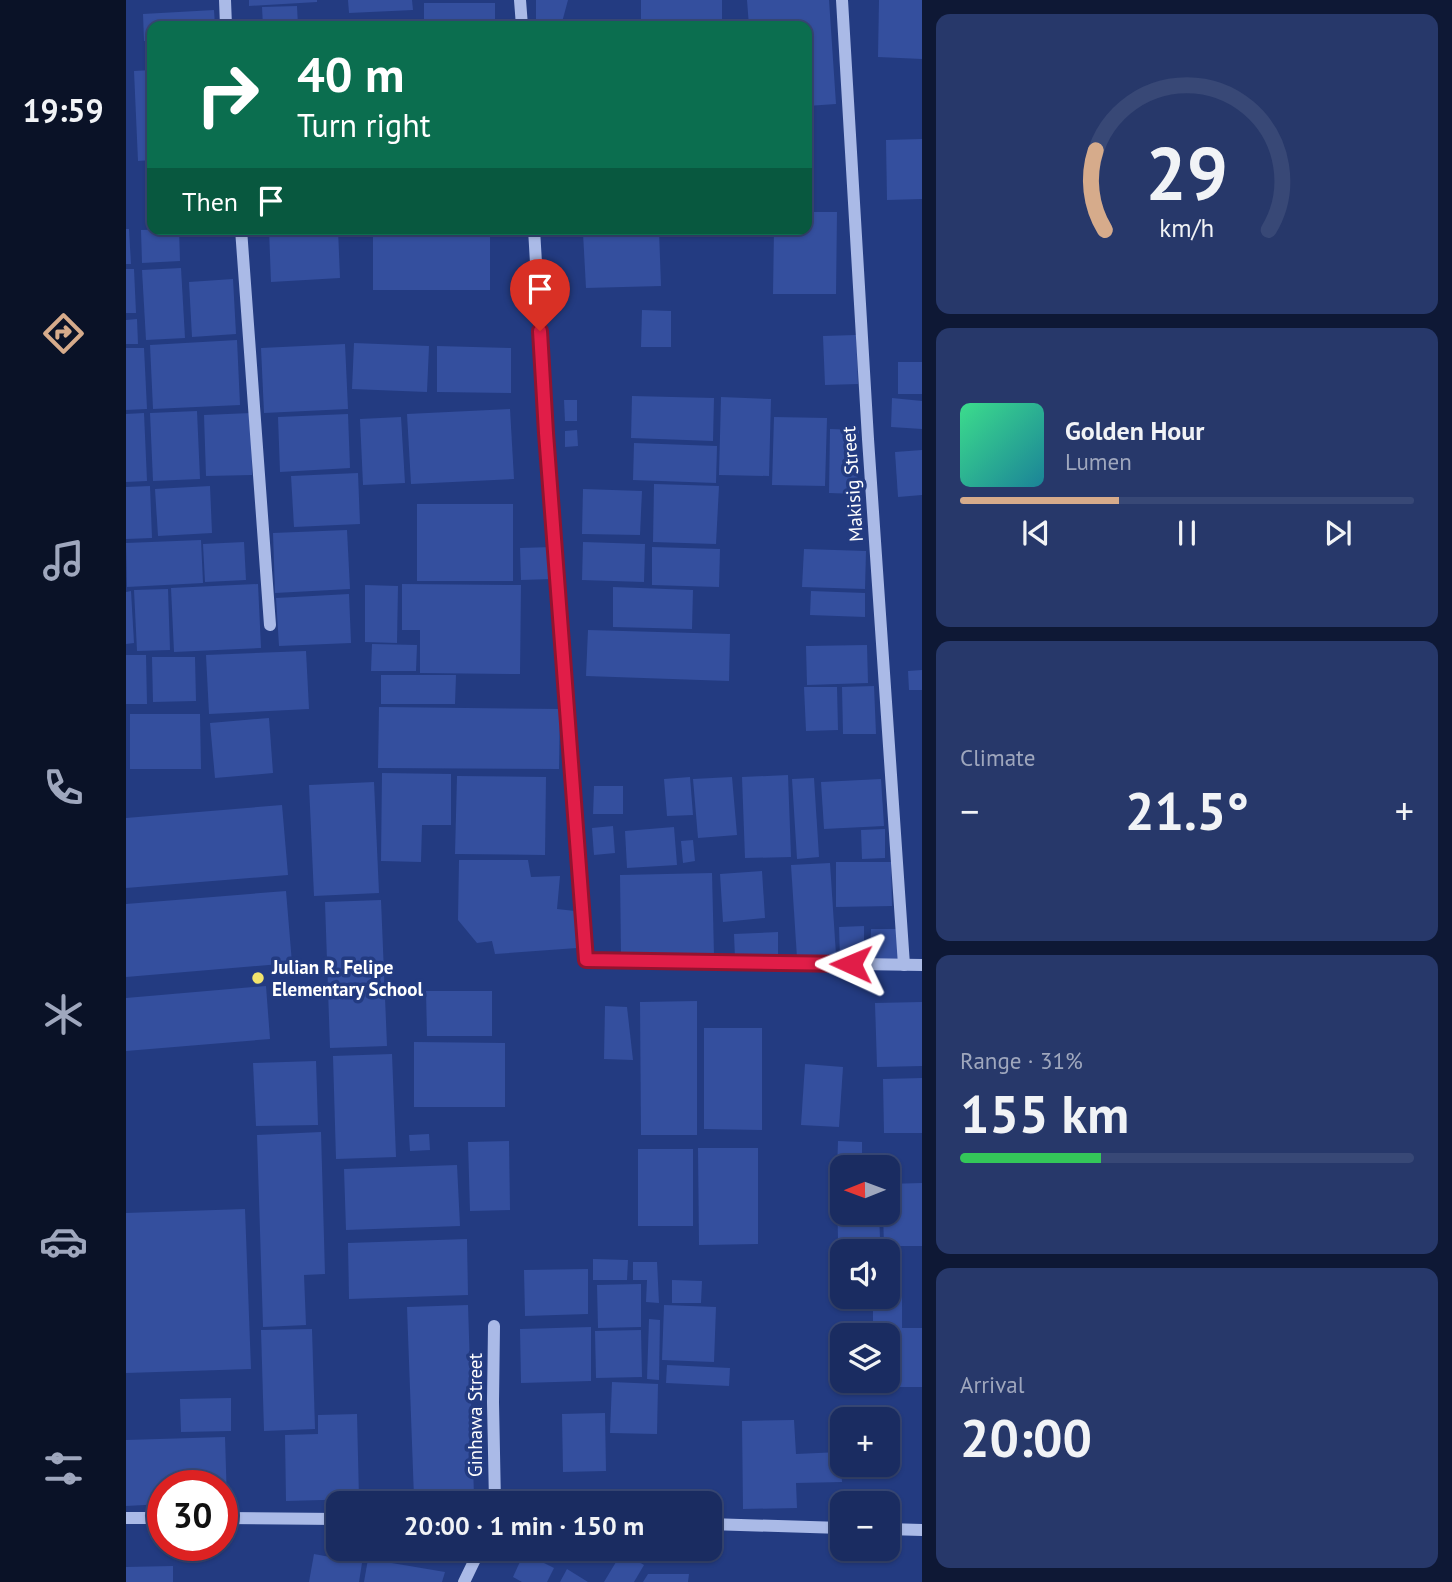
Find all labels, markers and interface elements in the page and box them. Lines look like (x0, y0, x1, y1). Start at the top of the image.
text: 40 m (297, 42, 404, 106)
icon: right (182, 49, 273, 140)
text: 19:59 (22, 89, 104, 131)
text: Turn right (297, 104, 431, 146)
text: 29 (1146, 126, 1228, 220)
icon: arrive (252, 182, 290, 220)
text: Then (182, 185, 238, 218)
text: km/h (1160, 212, 1214, 244)
pin (510, 259, 570, 331)
icon: arrive (521, 270, 559, 308)
icon: directions (39, 309, 88, 358)
text: Golden Hour (1065, 414, 1204, 447)
street label: Makisig Street (836, 425, 868, 542)
text: Lumen (1065, 447, 1132, 476)
icon: previous (1017, 514, 1055, 552)
icon: pause (1168, 514, 1206, 552)
icon: next (1319, 514, 1357, 552)
icon: music (39, 536, 88, 585)
text: Climate (960, 743, 1035, 772)
icon: phone (39, 763, 88, 812)
text: 21.5° (1125, 777, 1249, 844)
text: − (960, 786, 979, 835)
text: + (1395, 786, 1414, 835)
position arrow (814, 927, 888, 1001)
place label: Julian R. Felipe Elementary School (271, 955, 423, 1001)
marker: Julian R. Felipe Elementary School (250, 970, 266, 986)
icon: climate (39, 990, 88, 1039)
text: Range · 31% (960, 1046, 1083, 1075)
text: 155 km (960, 1080, 1129, 1147)
north arrow (830, 1155, 900, 1225)
map controls (830, 1155, 900, 1561)
icon: car (39, 1217, 88, 1266)
button: sound (830, 1239, 900, 1309)
button: layers (830, 1323, 900, 1393)
street label: Ginhawa Street (463, 1352, 487, 1477)
text: Arrival (960, 1370, 1024, 1399)
text: 20:00 (960, 1404, 1092, 1471)
button: + (830, 1407, 900, 1477)
icon: filters (39, 1444, 88, 1493)
speed limit sign: 30 (147, 1470, 238, 1561)
button: − (830, 1491, 900, 1561)
text: 20:00 · 1 min · 150 m (404, 1509, 644, 1542)

